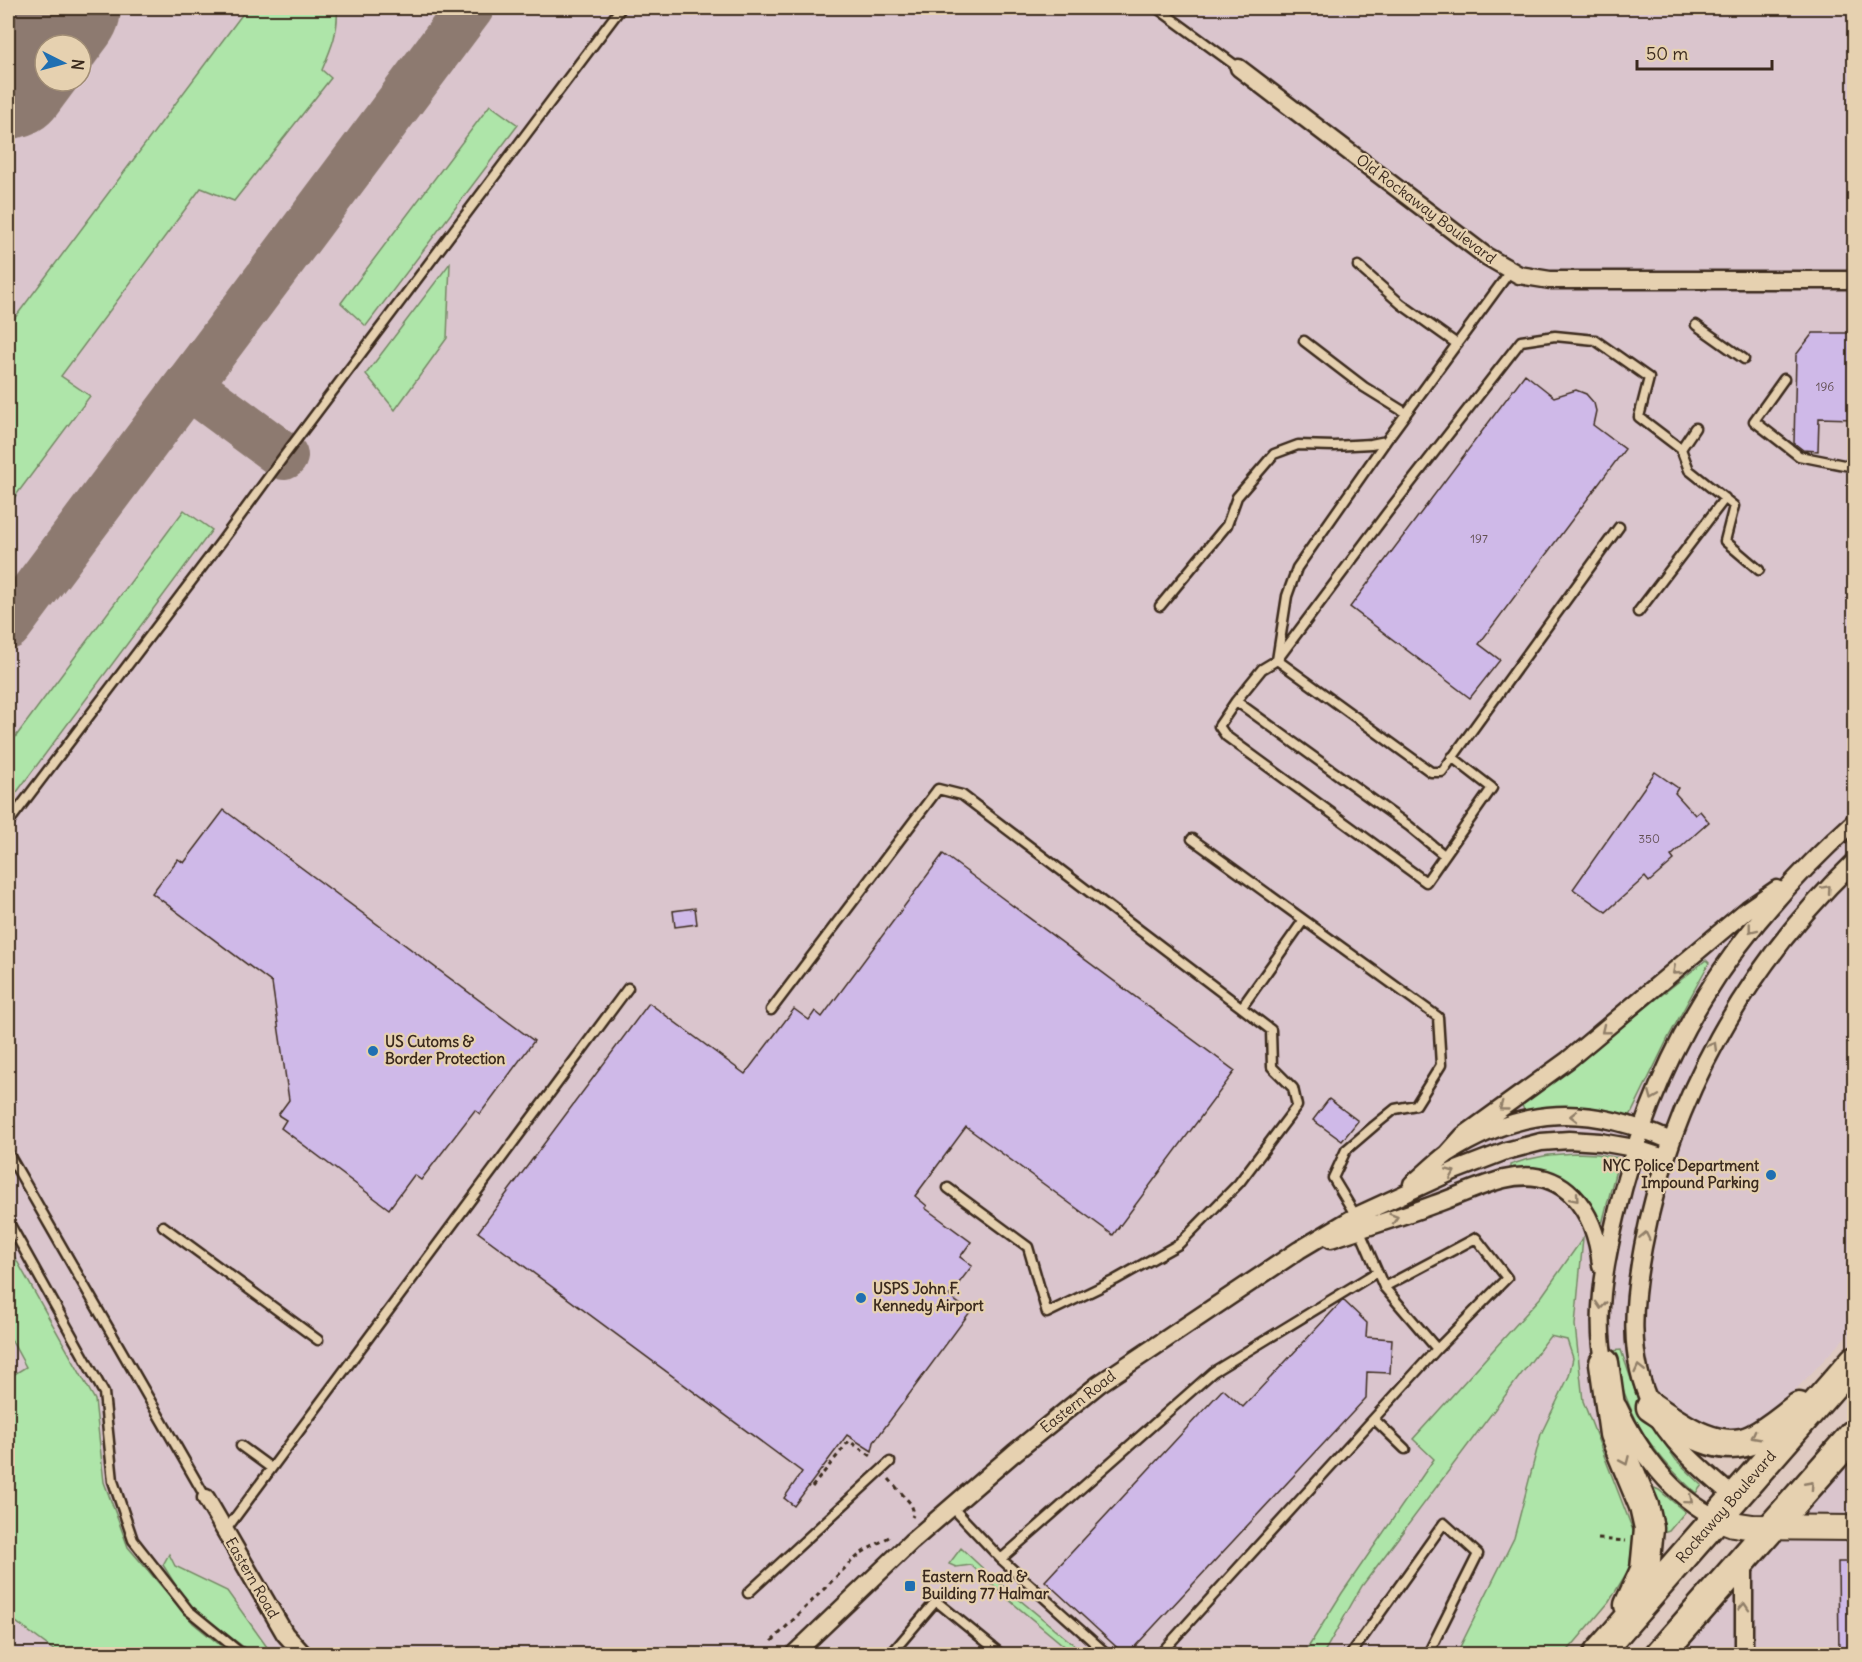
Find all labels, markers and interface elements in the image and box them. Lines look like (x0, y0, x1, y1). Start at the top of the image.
north arrow (33, 33, 93, 93)
scale bar (1637, 33, 1772, 71)
text: 50 m (1646, 42, 1688, 65)
text: N (67, 58, 88, 71)
street label: Old Rockaway Boulevard (1353, 150, 1500, 268)
house number: 196 (1816, 379, 1834, 394)
house number: 197 (1470, 531, 1488, 546)
house number: 350 (1638, 831, 1660, 846)
one-way arrow (1820, 885, 1831, 896)
one-way arrow (1748, 922, 1759, 933)
one-way arrow (1672, 963, 1683, 974)
one-way arrow (1601, 1022, 1612, 1033)
place label: US Cutoms & Border Protection (385, 1032, 506, 1068)
one-way arrow (1706, 1042, 1717, 1053)
marker: US Cutoms & Border Protection (366, 1044, 380, 1058)
one-way arrow (1648, 1090, 1660, 1101)
one-way arrow (1499, 1100, 1510, 1111)
one-way arrow (1570, 1110, 1579, 1122)
place label: NYC Police Department Impound Parking (1602, 1156, 1760, 1193)
one-way arrow (1445, 1168, 1456, 1180)
marker: NYC Police Department Impound Parking (1764, 1168, 1778, 1182)
one-way arrow (1568, 1192, 1579, 1203)
one-way arrow (1388, 1212, 1399, 1225)
one-way arrow (1638, 1231, 1651, 1241)
place label: USPS John F. Kennedy Airport (873, 1279, 985, 1316)
marker: USPS John F. Kennedy Airport (854, 1291, 868, 1305)
one-way arrow (1595, 1300, 1608, 1310)
one-way arrow (1633, 1364, 1646, 1374)
street label: Eastern Road (1036, 1366, 1119, 1437)
one-way arrow (1750, 1429, 1761, 1441)
street label: Rockaway Boulevard (1672, 1446, 1780, 1567)
one-way arrow (1618, 1454, 1630, 1465)
one-way arrow (1803, 1481, 1814, 1491)
one-way arrow (1682, 1492, 1693, 1503)
street label: Eastern Road (222, 1534, 283, 1622)
place label: Eastern Road & Building 77 Halmar (922, 1567, 1050, 1604)
marker: Eastern Road & Building 77 Halmar (903, 1579, 917, 1593)
one-way arrow (1737, 1602, 1750, 1611)

